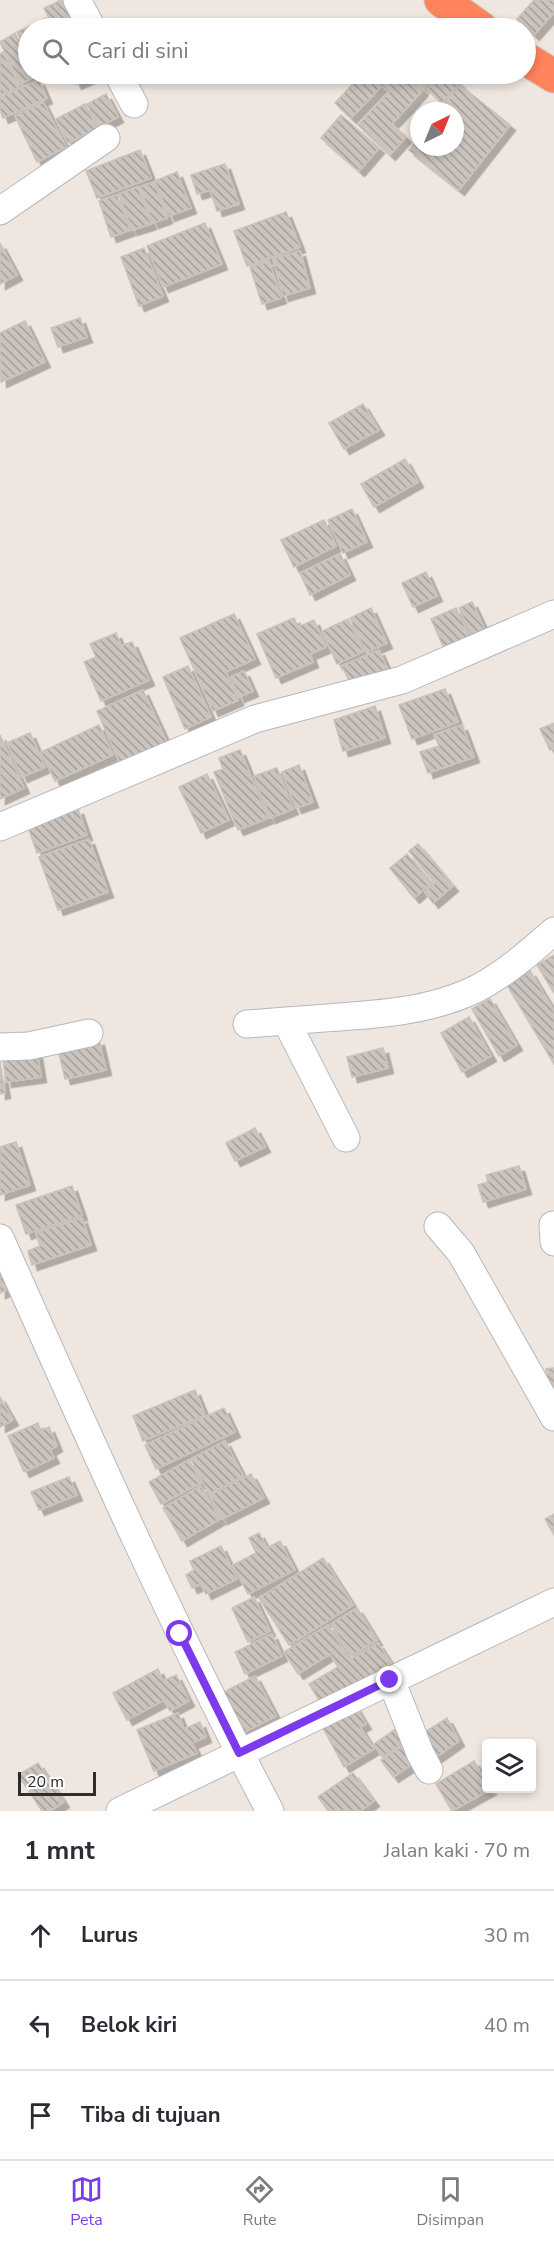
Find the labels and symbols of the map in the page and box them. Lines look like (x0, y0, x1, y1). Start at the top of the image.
north arrow (410, 102, 464, 156)
route start (166, 1620, 192, 1646)
route end (376, 1666, 402, 1692)
scale bar (18, 1769, 96, 1796)

